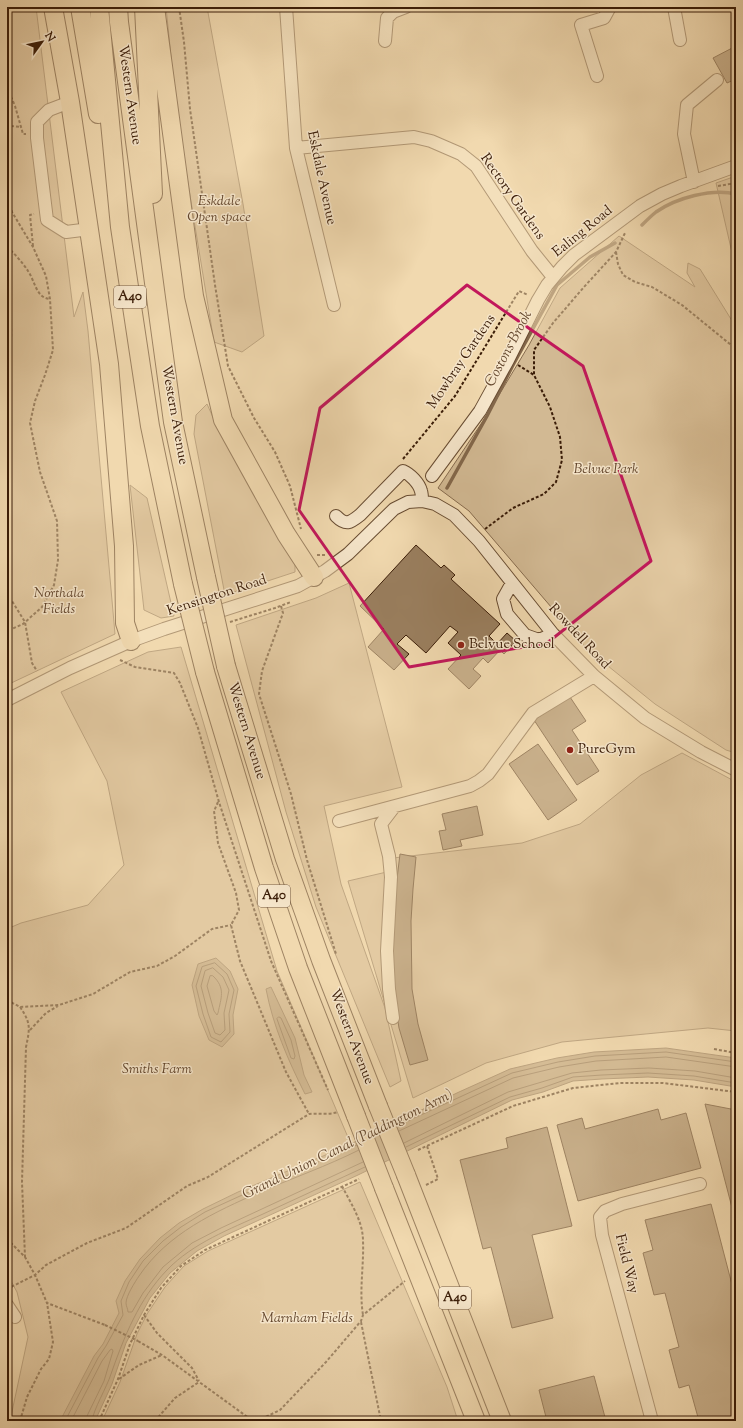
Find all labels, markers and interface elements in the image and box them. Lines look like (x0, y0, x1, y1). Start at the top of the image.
north arrow (22, 22, 62, 62)
text: N (40, 28, 59, 45)
street label: Western Avenue (112, 44, 146, 146)
street label: Eskdale Avenue (301, 129, 341, 227)
street label: Rectory Gardens (475, 150, 549, 244)
park label: Eskdale Open space (187, 192, 251, 228)
street label: Ealing Road (549, 201, 617, 262)
road number: A40 (114, 286, 146, 308)
water label: Costons Brook (480, 307, 538, 391)
street label: Mowbray Gardens (423, 311, 501, 413)
street label: Western Avenue (155, 364, 193, 466)
park label: Belvue Park (574, 460, 639, 480)
street label: Kensington Road (164, 570, 270, 622)
park label: Northala Fields (34, 584, 84, 620)
street label: Rowdell Road (543, 600, 615, 674)
place label: Belvue School (469, 635, 555, 655)
marker: Belvue School (456, 640, 466, 650)
street label: Western Avenue (222, 680, 270, 782)
place label: PureGym (578, 740, 636, 760)
marker: PureGym (565, 745, 575, 755)
road number: A40 (258, 885, 290, 907)
street label: Western Avenue (324, 986, 378, 1088)
park label: Smiths Farm (122, 1060, 192, 1080)
water label: Grand Union Canal (Paddington Arm) (239, 1085, 457, 1205)
street label: Field Way (609, 1232, 643, 1296)
road number: A40 (439, 1287, 471, 1309)
park label: Marnham Fields (261, 1309, 353, 1329)

